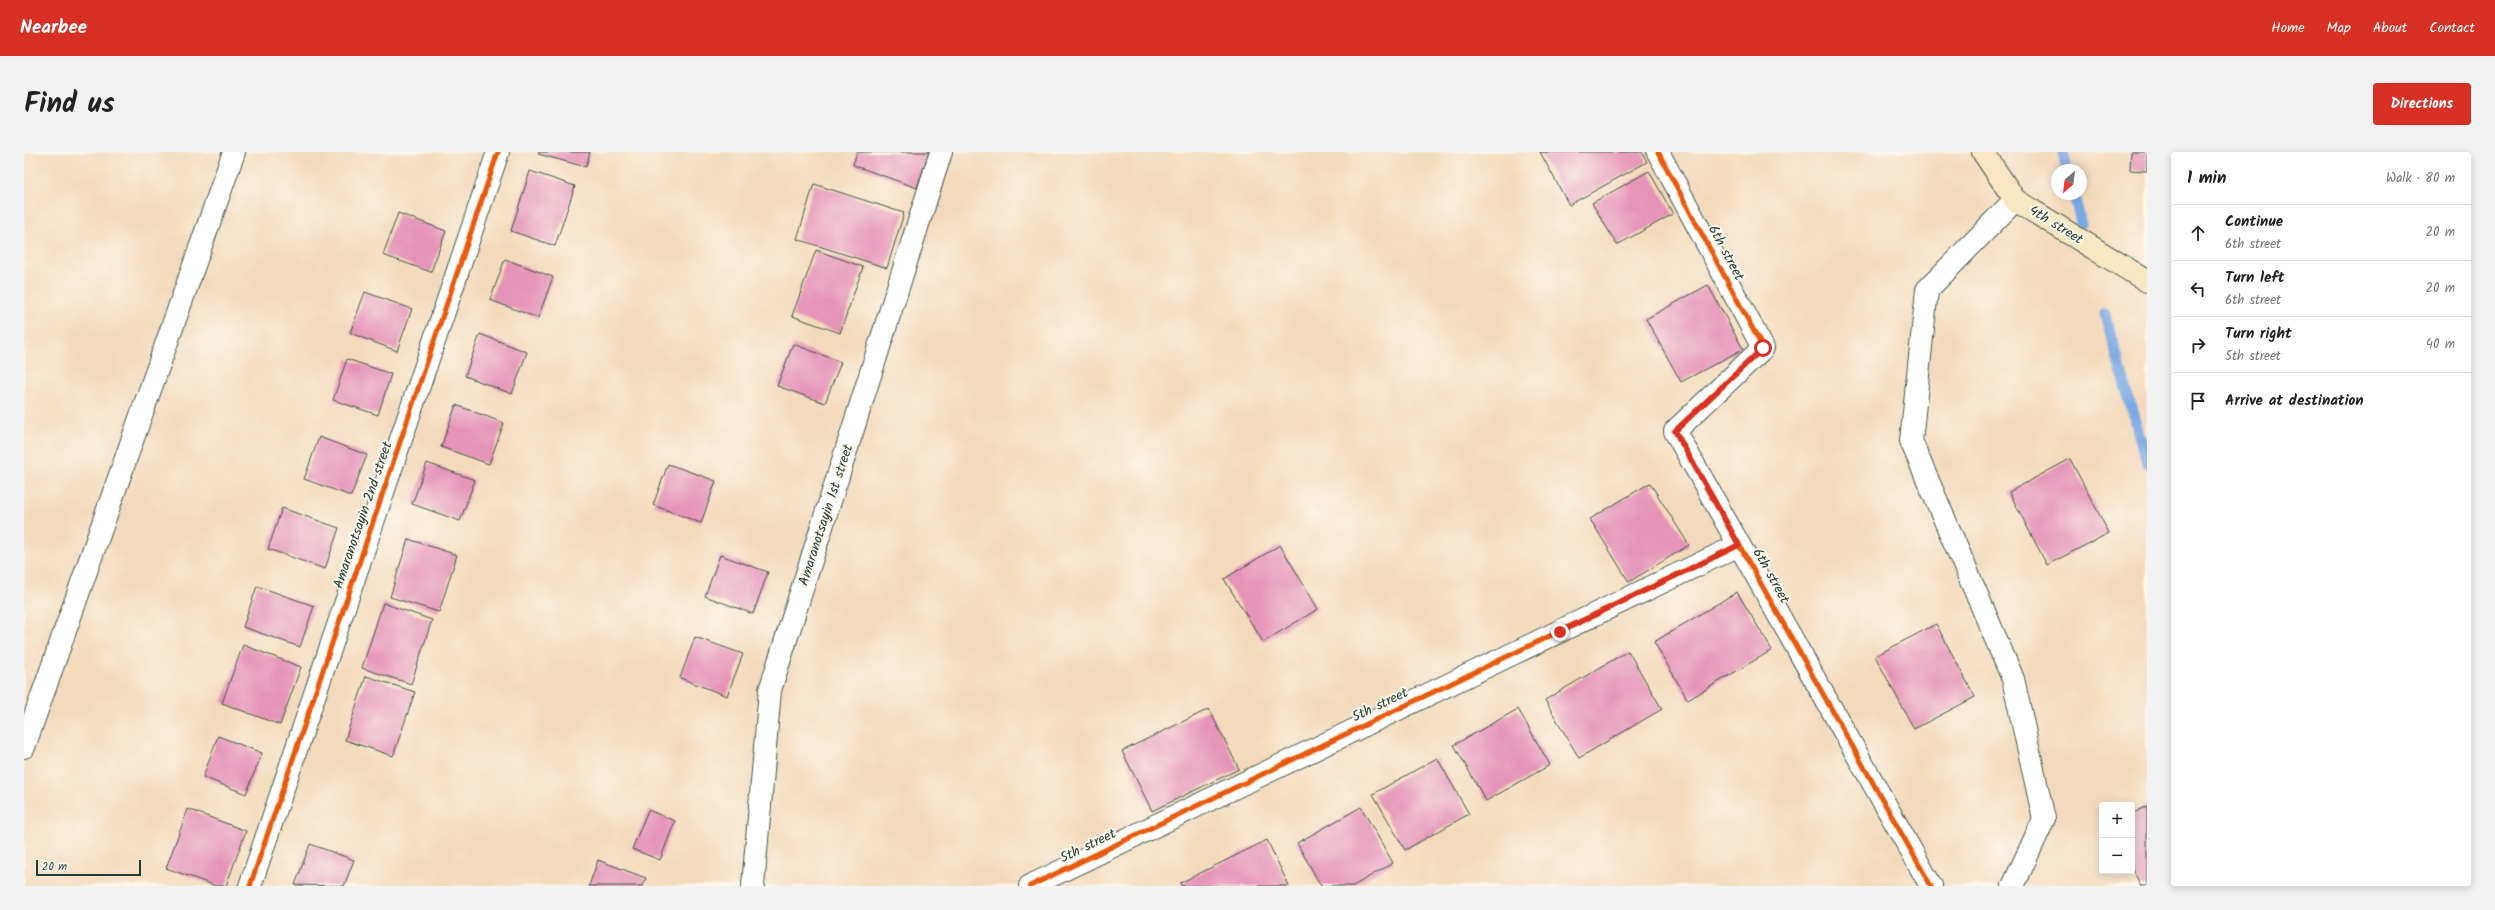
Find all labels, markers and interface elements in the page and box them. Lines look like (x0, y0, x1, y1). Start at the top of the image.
text: Nearbee (20, 13, 87, 43)
text: Home (2271, 17, 2305, 39)
text: Map (2327, 17, 2351, 39)
text: About (2373, 17, 2407, 39)
text: Contact (2429, 17, 2475, 39)
text: Find us (24, 82, 115, 127)
button: Directions (2373, 83, 2471, 125)
north arrow (2051, 164, 2087, 200)
text: 1 min (2187, 165, 2226, 192)
text: Walk · 80 m (2386, 168, 2455, 189)
street label: 4th street (2025, 200, 2088, 251)
text: Continue (2225, 210, 2283, 234)
street label: 6th street (1702, 221, 1750, 285)
icon: ahead (2187, 222, 2209, 244)
text: 20 m (2425, 222, 2455, 243)
text: 6th street (2225, 234, 2281, 255)
text: Turn left (2225, 266, 2285, 290)
icon: left (2187, 278, 2209, 300)
text: 20 m (2425, 278, 2455, 299)
text: 6th street (2225, 290, 2281, 311)
text: Turn right (2225, 322, 2292, 346)
icon: right (2187, 334, 2209, 356)
text: 40 m (2426, 334, 2455, 355)
route start (1754, 339, 1772, 357)
text: 5th street (2225, 346, 2281, 367)
text: Arrive at destination (2225, 389, 2364, 413)
icon: arrive (2187, 390, 2209, 412)
street label: Amaranotsayin 2nd street (327, 438, 399, 592)
street label: Amaranotsayin 1st street (793, 441, 859, 589)
street label: 6th street (1747, 544, 1796, 608)
route end (1551, 623, 1569, 641)
street label: 5th street (1348, 682, 1412, 728)
map controls (2099, 802, 2135, 874)
button: + (2099, 802, 2135, 838)
street label: 5th street (1056, 823, 1120, 869)
button: − (2099, 838, 2135, 874)
scale bar (36, 858, 141, 877)
text: 20 m (42, 858, 67, 876)

